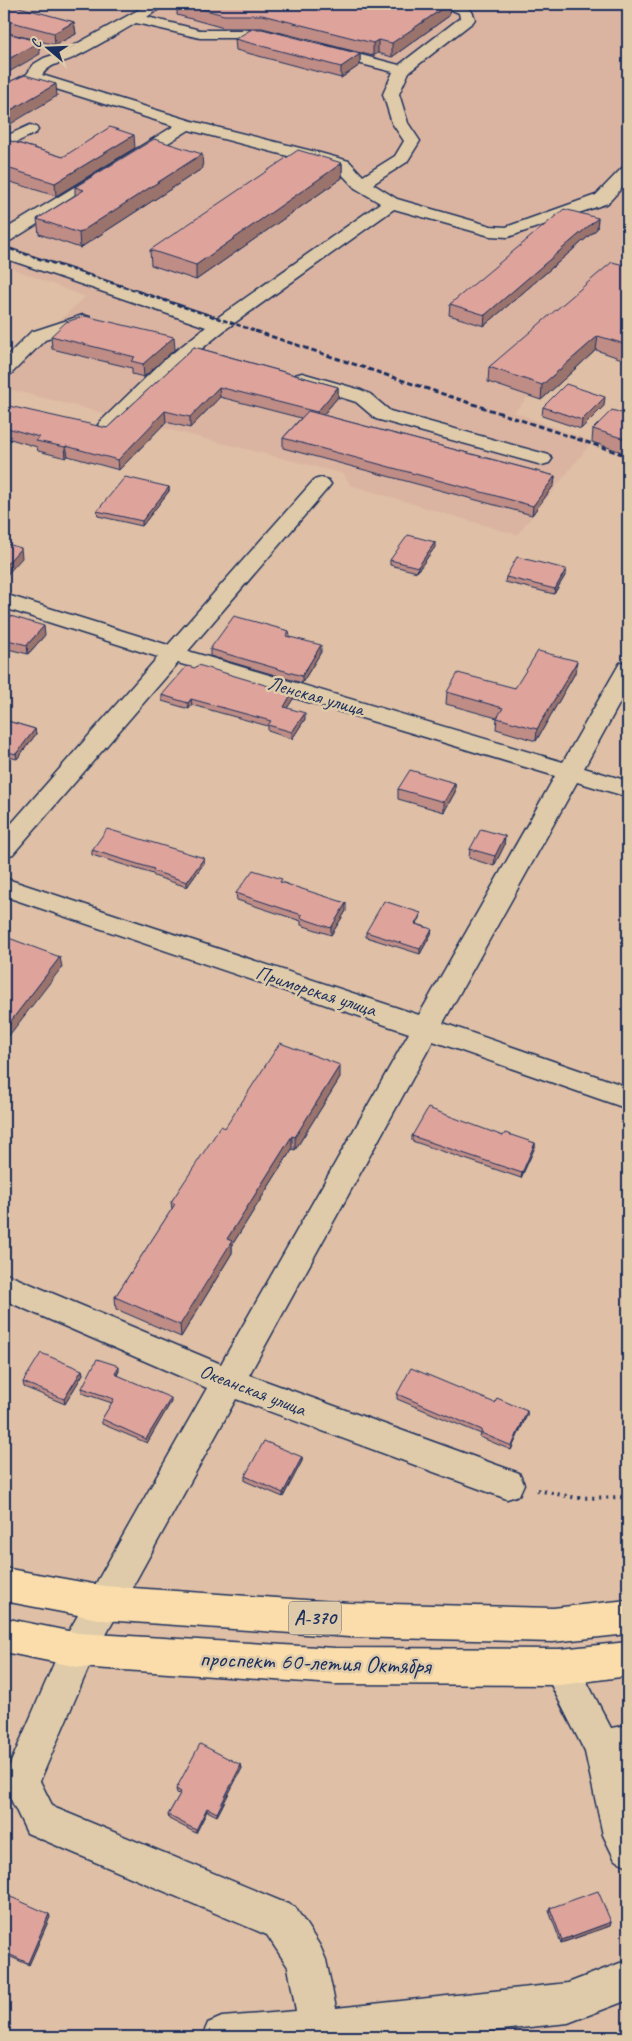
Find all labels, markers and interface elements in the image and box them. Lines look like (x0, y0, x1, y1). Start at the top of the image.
north arrow (22, 22, 72, 72)
text: С (27, 36, 46, 50)
street label: Ленская улица (265, 670, 369, 722)
street label: Приморская улица (253, 960, 381, 1023)
street label: Океанская улица (196, 1358, 311, 1422)
road number: А-370 (289, 1602, 341, 1635)
street label: проспект 60-летия Октября (199, 1643, 433, 1681)

